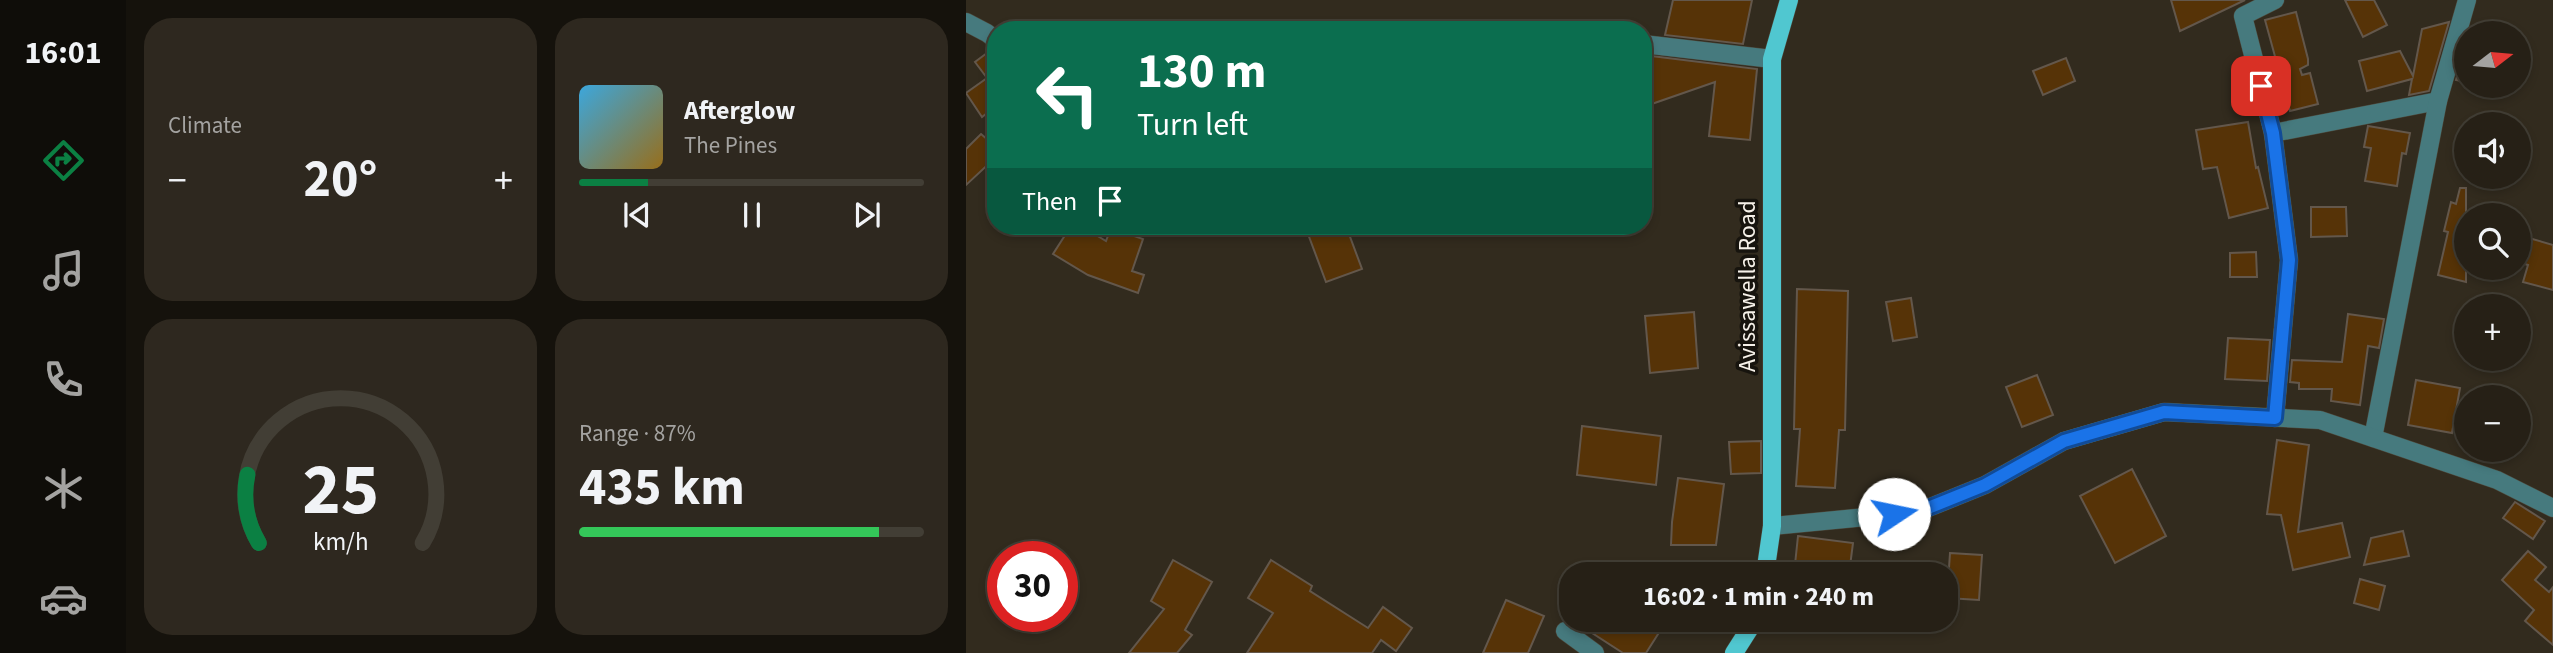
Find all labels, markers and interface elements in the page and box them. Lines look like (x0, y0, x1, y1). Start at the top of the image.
north arrow (2454, 21, 2530, 98)
map controls (2454, 21, 2531, 462)
text: 16:01 (24, 30, 102, 76)
text: 130 m (1137, 37, 1266, 107)
icon: left (1022, 49, 1113, 140)
pin (2231, 56, 2291, 116)
icon: arrive (2242, 67, 2280, 105)
text: Afterglow (684, 92, 795, 129)
text: Turn left (1137, 102, 1248, 148)
text: Climate (168, 109, 242, 142)
button: sound (2454, 112, 2531, 189)
text: The Pines (684, 129, 777, 162)
icon: directions (39, 136, 88, 185)
text: 20° (304, 143, 377, 217)
text: − (168, 154, 187, 208)
text: + (494, 154, 513, 208)
icon: arrive (1091, 182, 1129, 220)
text: Then (1022, 183, 1077, 220)
icon: previous (618, 196, 656, 234)
icon: pause (733, 196, 771, 234)
icon: next (848, 196, 886, 234)
street label: Avissawella Road (1730, 200, 1765, 372)
button: search (2454, 203, 2531, 280)
icon: music (39, 246, 88, 295)
button: + (2454, 294, 2531, 371)
icon: phone (39, 355, 88, 404)
button: − (2454, 385, 2531, 462)
text: Range · 87% (579, 417, 696, 450)
text: 25 (302, 438, 379, 542)
text: 435 km (579, 451, 745, 525)
icon: climate (39, 464, 88, 513)
position arrow (1857, 477, 1931, 551)
text: km/h (313, 524, 368, 560)
speed limit sign: 30 (987, 541, 1078, 632)
icon: car (39, 574, 88, 623)
text: 16:02 · 1 min · 240 m (1643, 578, 1874, 615)

